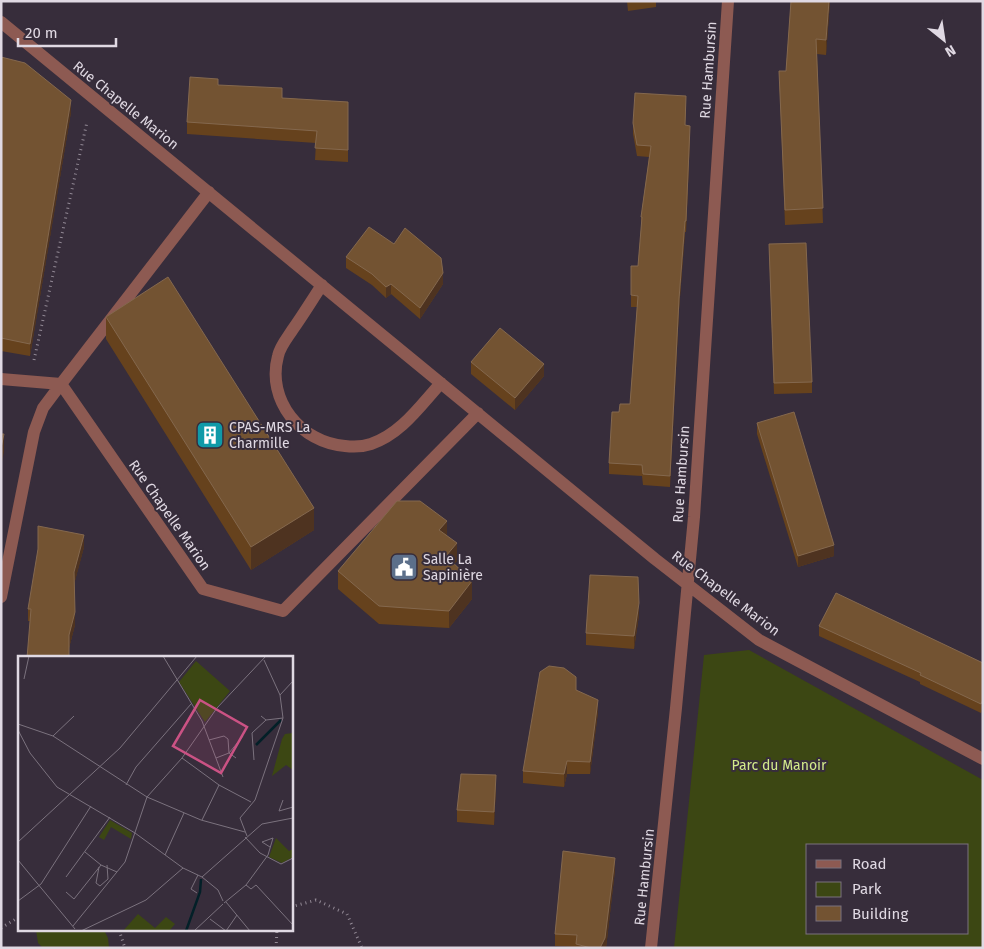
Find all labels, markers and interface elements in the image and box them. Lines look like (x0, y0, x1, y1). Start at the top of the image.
scale bar (18, 15, 115, 47)
north arrow (919, 15, 969, 65)
street label: Rue Hambursin (697, 21, 720, 119)
text: 20 m (25, 24, 58, 42)
text: N (942, 41, 959, 61)
street label: Rue Chapelle Marion (69, 58, 182, 153)
place label: CPAS-MRS La Charmille (229, 419, 310, 452)
building icon: CPAS-MRS La Charmille (195, 420, 225, 450)
street label: Rue Hambursin (670, 425, 693, 523)
street label: Rue Chapelle Marion (125, 457, 214, 574)
street label: Rue Chapelle Marion (668, 547, 783, 640)
place label: Salle La Sapinière (423, 551, 483, 584)
public building icon: Salle La Sapinière (389, 552, 419, 582)
inset map (18, 656, 292, 932)
park label: Parc du Manoir (732, 757, 827, 774)
street label: Rue Hambursin (631, 828, 658, 926)
legend (806, 844, 969, 934)
text: Road (852, 855, 887, 873)
text: Park (852, 880, 882, 898)
text: Building (852, 905, 908, 923)

